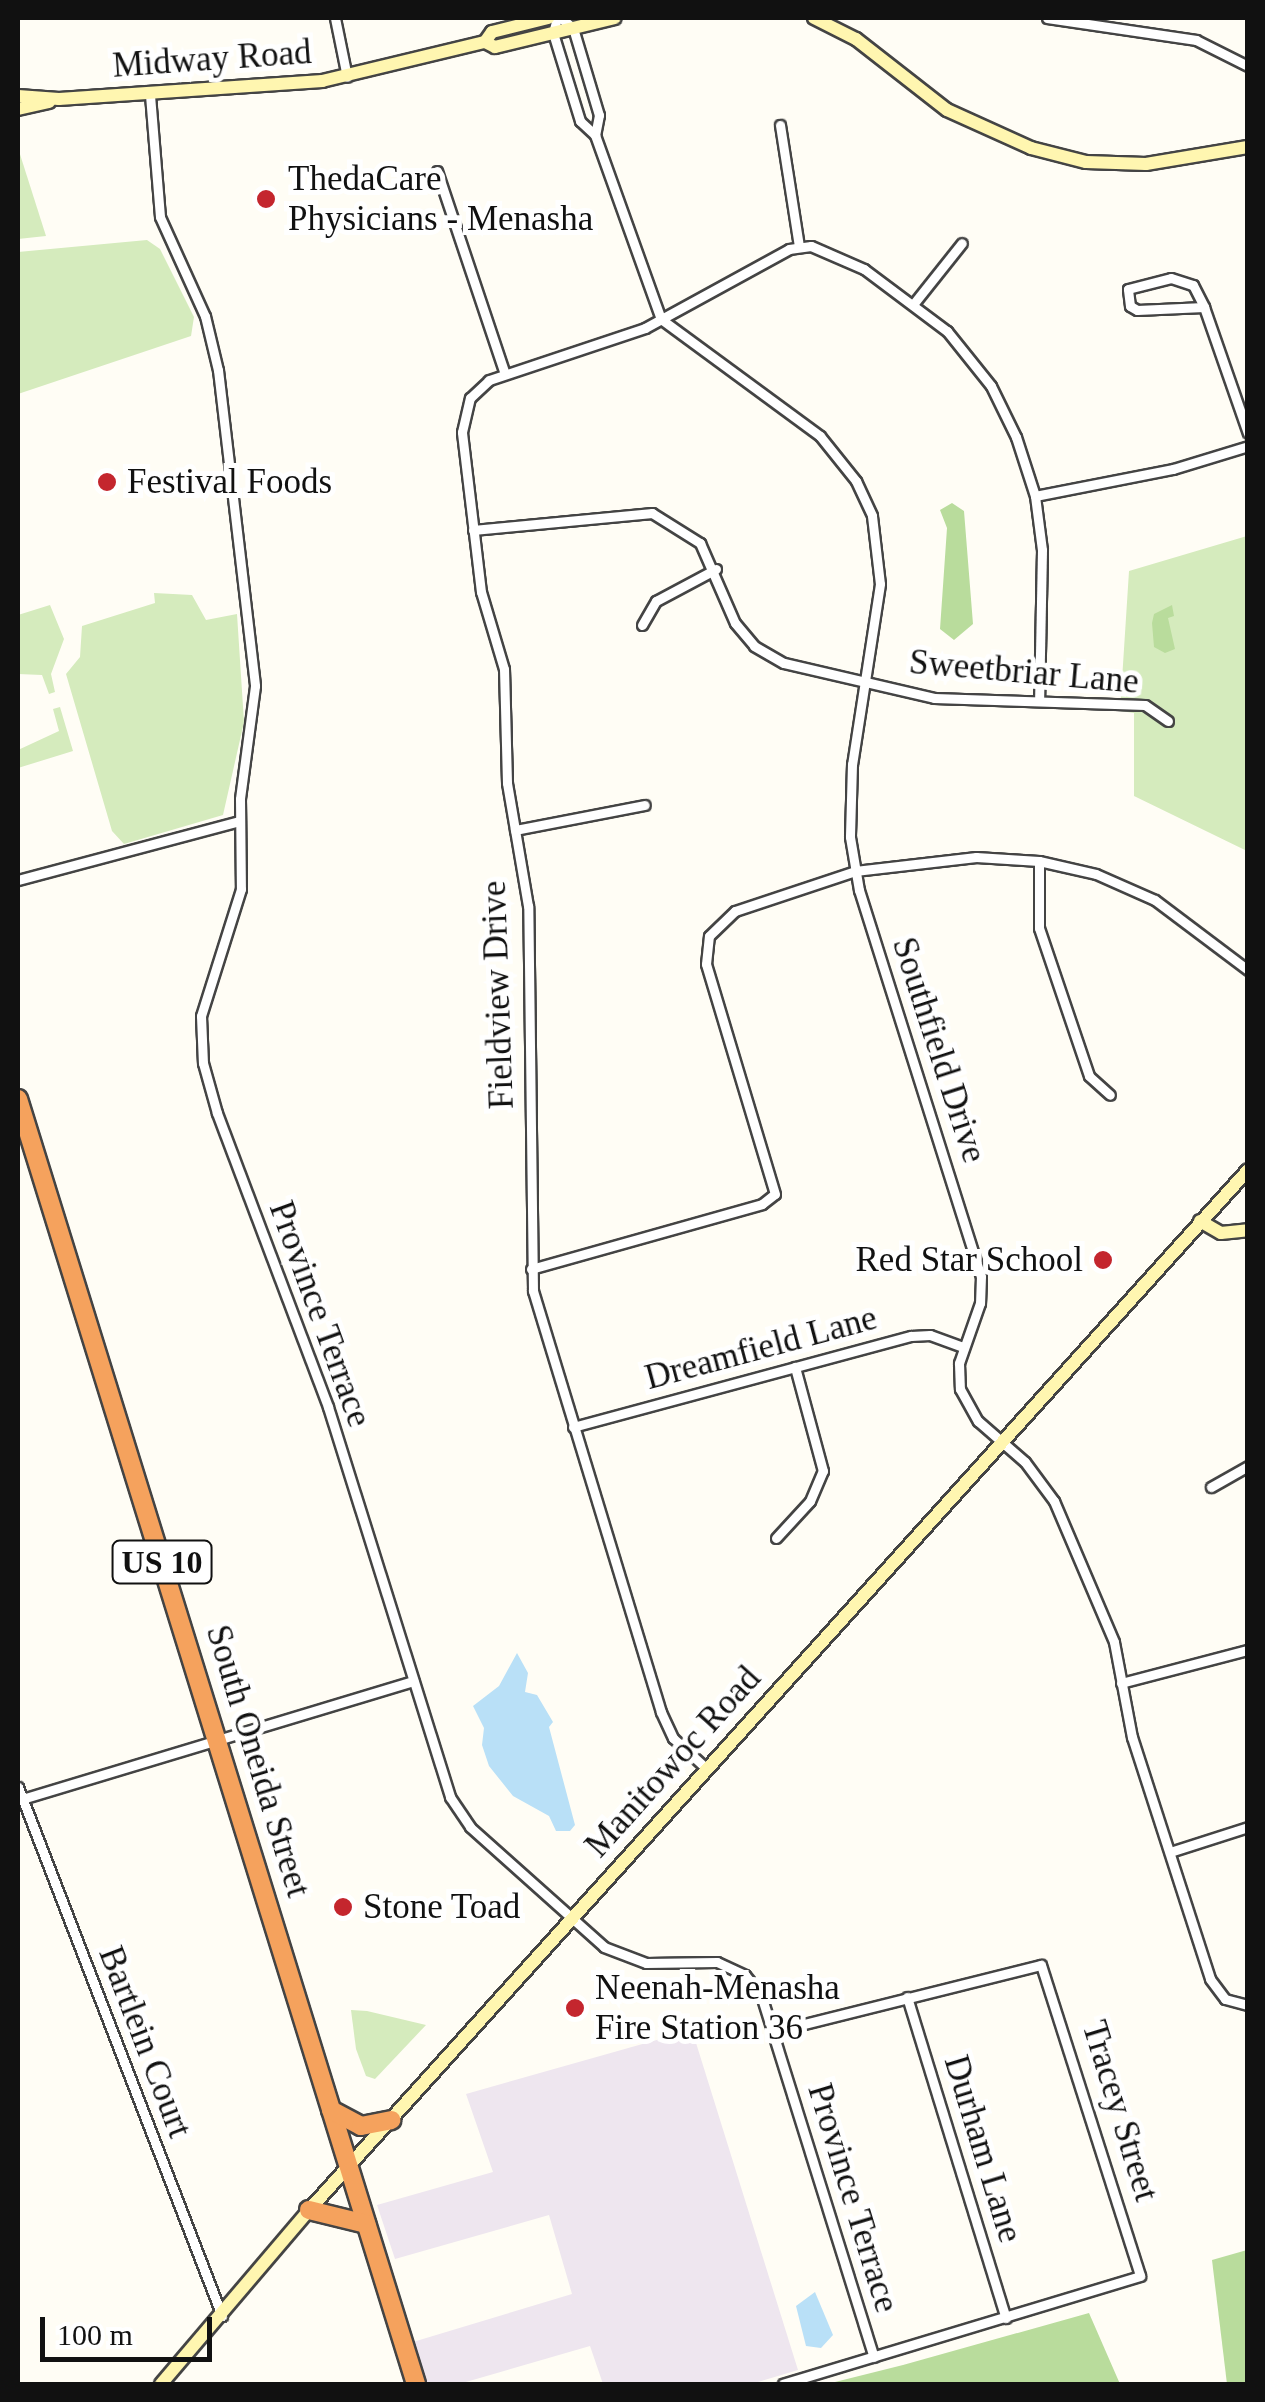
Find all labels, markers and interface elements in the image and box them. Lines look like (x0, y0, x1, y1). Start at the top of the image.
street label: Midway Road (111, 31, 313, 87)
place label: ThedaCare Physicians - Menasha (288, 158, 593, 240)
marker: ThedaCare Physicians - Menasha (253, 186, 279, 212)
place label: Festival Foods (127, 461, 332, 503)
marker: Festival Foods (96, 471, 118, 493)
street label: Sweetbriar Lane (907, 641, 1141, 703)
street label: Fieldview Drive (473, 880, 523, 1110)
street label: Southfield Drive (883, 932, 995, 1168)
street label: Province Terrace (260, 1195, 380, 1433)
place label: Red Star School (856, 1239, 1083, 1281)
marker: Red Star School (1092, 1249, 1114, 1271)
street label: Dreamfield Lane (641, 1297, 881, 1399)
road number: US 10 (110, 1535, 214, 1589)
street label: South Oneida Street (197, 1620, 319, 1902)
street label: Manitowoc Road (576, 1658, 770, 1866)
place label: Stone Toad (363, 1886, 521, 1928)
marker: Stone Toad (332, 1896, 354, 1918)
street label: Bartlein Court (89, 1941, 201, 2143)
place label: Neenah-Menasha Fire Station 36 (595, 1967, 840, 2049)
marker: Neenah-Menasha Fire Station 36 (564, 1997, 586, 2019)
street label: Tracey Street (1073, 2016, 1167, 2206)
street label: Durham Lane (935, 2050, 1031, 2248)
street label: Province Terrace (798, 2078, 908, 2318)
scale bar (45, 2297, 218, 2359)
text: 100 m (57, 2318, 133, 2351)

